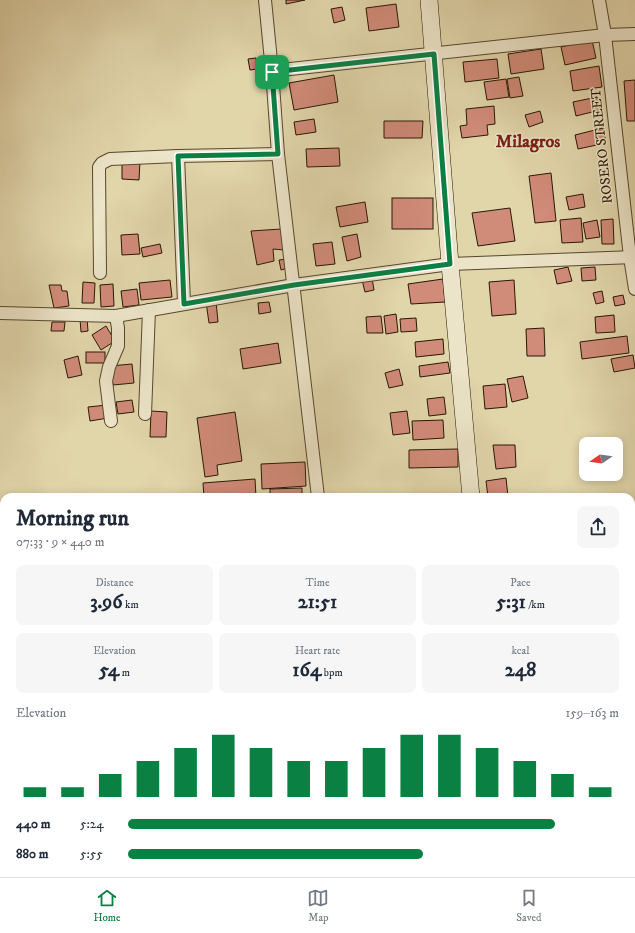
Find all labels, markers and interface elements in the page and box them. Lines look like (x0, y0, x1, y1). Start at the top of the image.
pin (255, 55, 289, 89)
icon: arrive (261, 61, 283, 83)
street label: ROSERO STREET (587, 87, 617, 205)
district label: Milagros (496, 131, 560, 153)
north arrow (579, 437, 623, 481)
map controls (579, 437, 623, 481)
text: Morning run (16, 505, 129, 532)
button: share (577, 506, 619, 548)
text: 07:33 · 9 × 440 m (16, 534, 104, 550)
text: Distance (96, 576, 133, 590)
text: Time (306, 576, 329, 590)
text: Pace (510, 576, 531, 590)
text: 3.96 (90, 590, 123, 615)
text: 21:51 (298, 590, 337, 615)
text: 5:31 (496, 590, 526, 615)
text: km (123, 598, 139, 612)
text: /km (526, 598, 545, 612)
text: Elevation (93, 644, 136, 658)
text: Heart rate (295, 644, 340, 658)
text: kcal (511, 644, 530, 658)
text: 54 (99, 658, 119, 683)
text: 164 (292, 658, 321, 683)
text: 248 (505, 658, 536, 683)
text: m (119, 666, 130, 680)
text: bpm (321, 666, 343, 680)
text: Elevation (16, 705, 66, 721)
text: 159–163 m (566, 705, 619, 721)
text: 440 m (16, 816, 51, 832)
text: 5:24 (80, 816, 104, 832)
text: 880 m (16, 846, 49, 862)
text: 5:55 (80, 846, 103, 862)
tab: Home (93, 887, 121, 925)
tab: Map (307, 887, 329, 925)
tab: Saved (516, 887, 542, 925)

